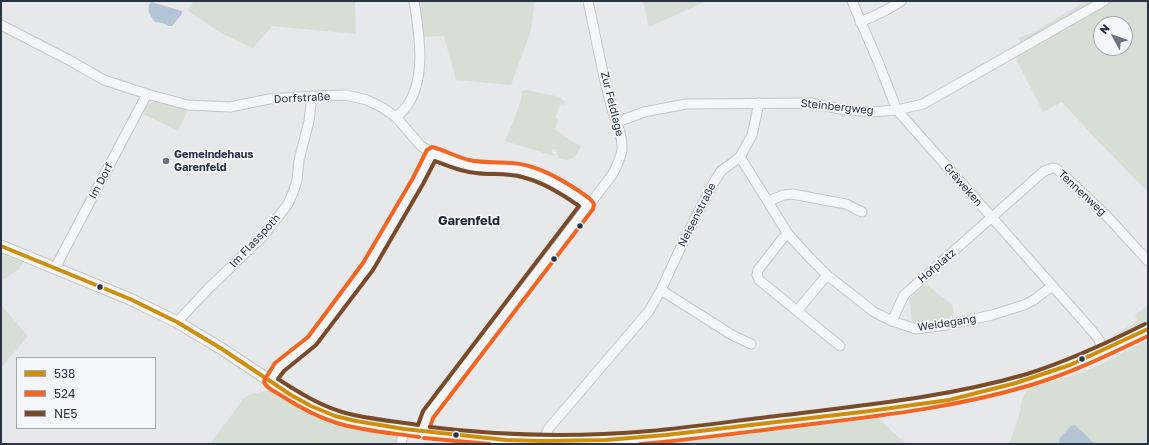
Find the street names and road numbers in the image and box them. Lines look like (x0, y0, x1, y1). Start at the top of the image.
street label: Zur Feldlage (598, 70, 626, 138)
street label: Dorfstraße (274, 90, 330, 106)
street label: Steinbergweg (800, 97, 874, 117)
street label: Im Dorf (86, 161, 116, 201)
street label: Gräweken (941, 161, 985, 209)
street label: Tennenweg (1055, 167, 1109, 219)
street label: Neisenstraße (675, 181, 719, 249)
street label: Im Flasspoth (227, 211, 283, 271)
street label: Hofplatz (916, 246, 958, 286)
street label: Weidegang (917, 312, 977, 334)

